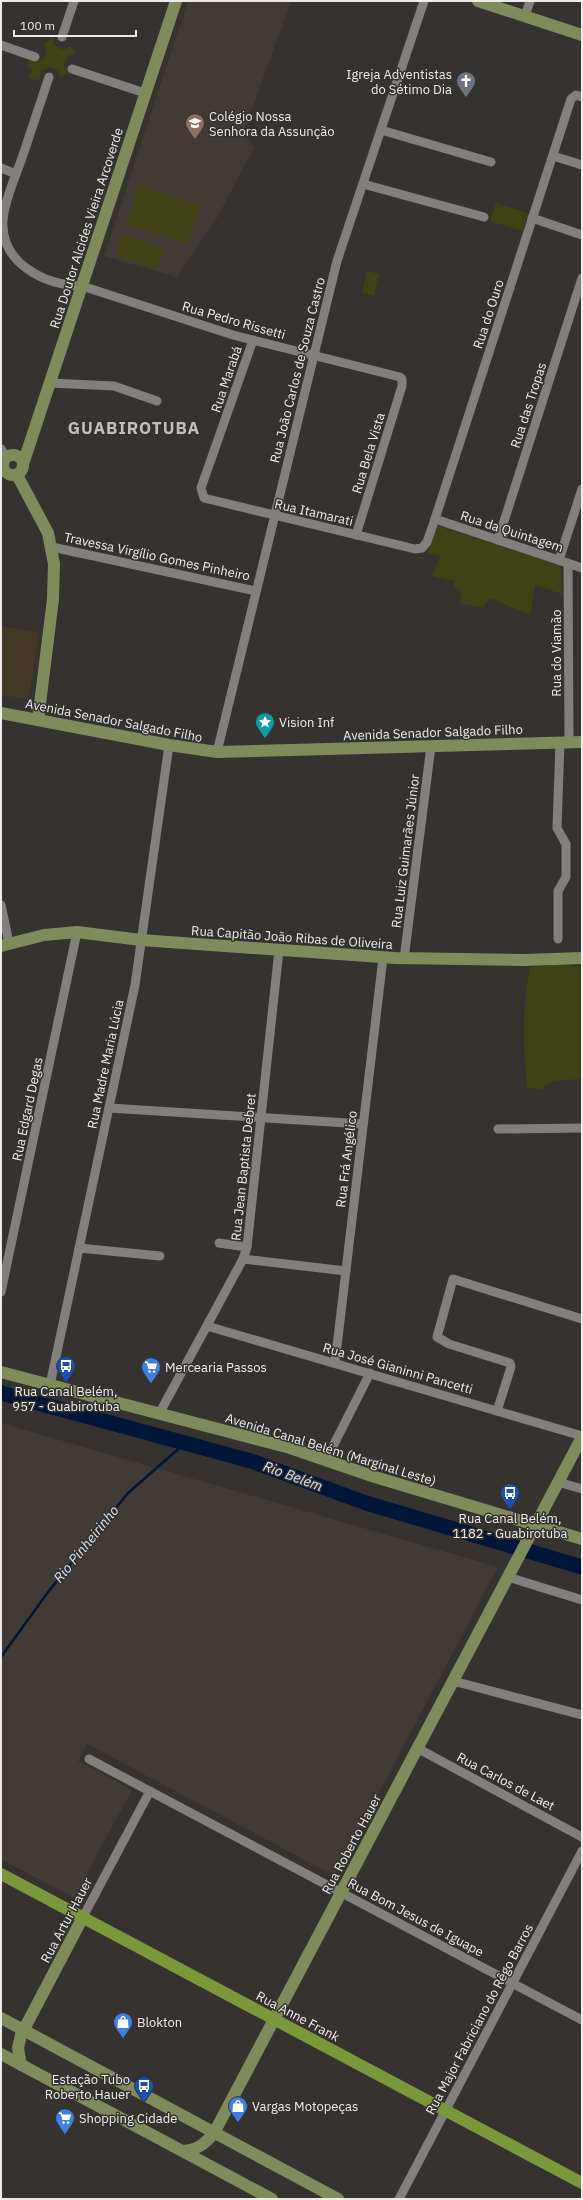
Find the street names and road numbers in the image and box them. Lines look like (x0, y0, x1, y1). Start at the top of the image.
street label: Rua Doutor Alcides Vieira Arcoverde (46, 126, 127, 331)
street label: Rua João Carlos de Souza Castro (266, 276, 329, 465)
street label: Rua do Ouro (469, 277, 508, 351)
street label: Rua Pedro Rissetti (180, 298, 287, 343)
street label: Rua Marabá (207, 344, 246, 415)
street label: Rua das Tropas (507, 360, 550, 450)
street label: Rua Bela Vista (348, 411, 389, 496)
street label: Rua Itamarati (273, 495, 355, 530)
street label: Rua da Quintagem (458, 507, 565, 556)
street label: Travessa Virgílio Gomes Pinheiro (62, 528, 251, 585)
street label: Rua do Viamão (548, 609, 565, 697)
street label: Avenida Senador Salgado Filho (24, 695, 204, 746)
street label: Avenida Senador Salgado Filho (343, 721, 523, 744)
street label: Rua Luiz Guimarães Júnior (388, 773, 423, 929)
street label: Rua Capitão João Ribas de Oliveira (191, 922, 393, 953)
street label: Rua Madre Maria Lúcia (83, 998, 128, 1130)
street label: Rua Edgard Degas (8, 1056, 47, 1163)
street label: Rua Jean Baptista Debret (227, 1092, 260, 1242)
street label: Rua Frá Angélico (332, 1110, 361, 1209)
street label: Rua José Gianinni Pancetti (321, 1339, 475, 1398)
street label: Avenida Canal Belém (Marginal Leste) (223, 1409, 438, 1490)
street label: Rua Carlos de Laet (454, 1748, 558, 1814)
street label: Rua Roberto Hauer (318, 1791, 385, 1897)
street label: Rua Bom Jesus de Iguape (345, 1874, 487, 1961)
street label: Rua Artur Hauer (37, 1875, 96, 1966)
street label: Rua Major Fabriciano do Rêgo Barros (422, 1921, 537, 2118)
street label: Rua Anne Frank (253, 1987, 342, 2046)

